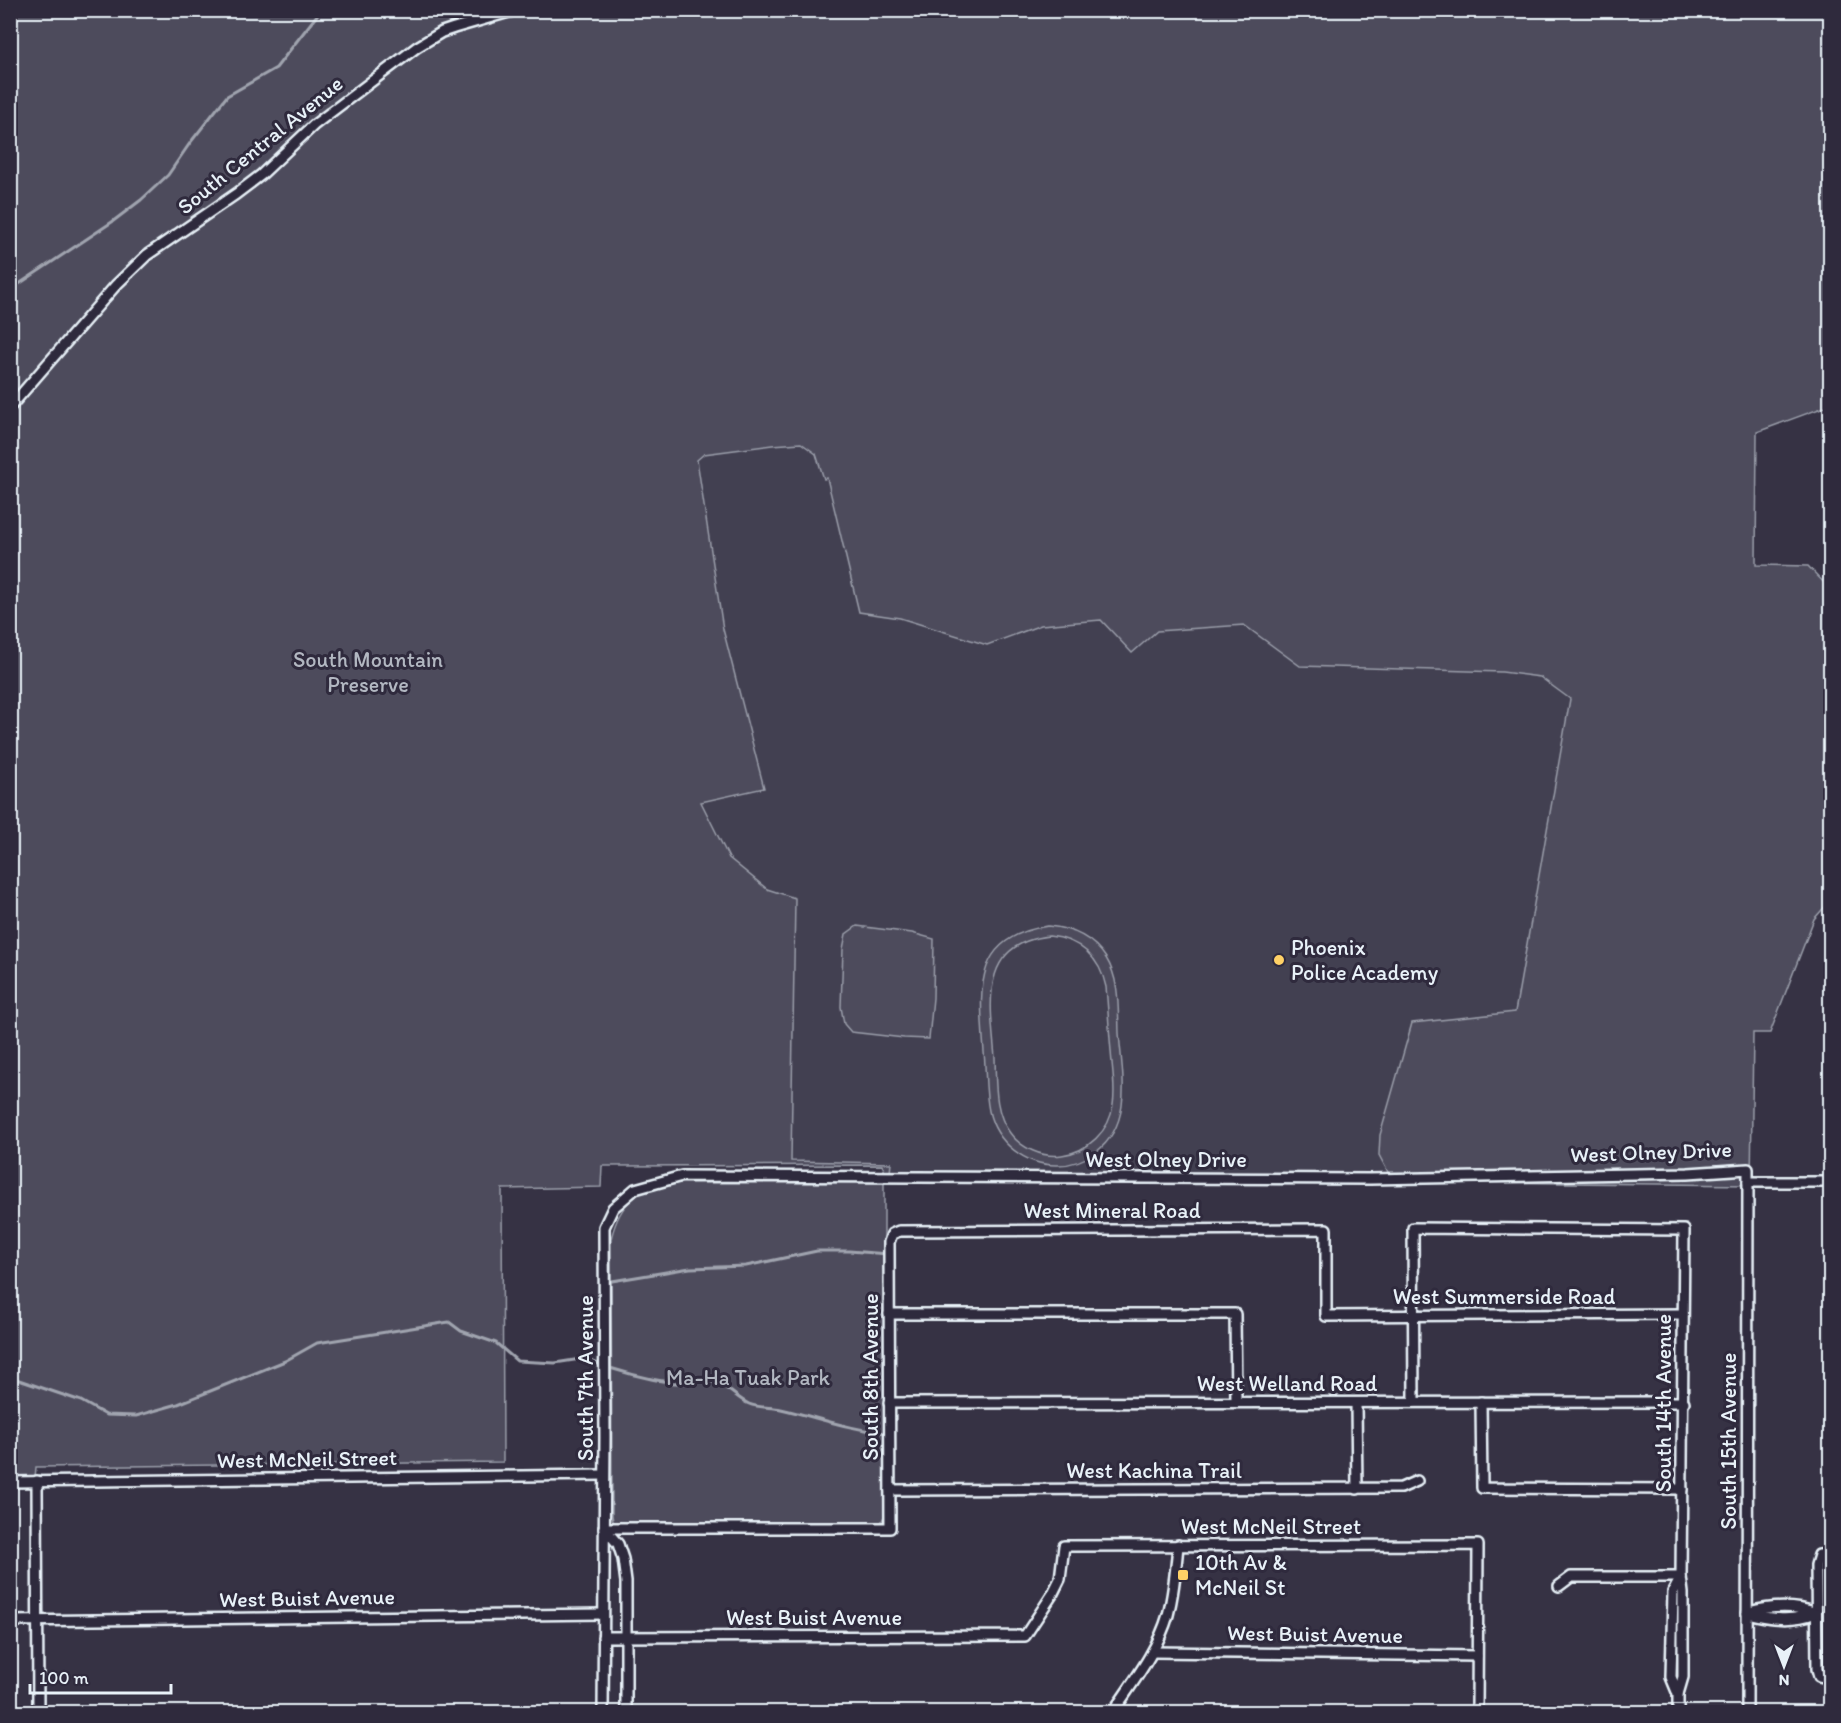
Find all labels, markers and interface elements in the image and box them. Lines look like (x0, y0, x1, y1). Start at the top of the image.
street label: South Central Avenue (172, 70, 348, 220)
park label: South Mountain Preserve (293, 646, 443, 698)
place label: Phoenix Police Academy (1291, 934, 1439, 986)
marker: Phoenix Police Academy (1272, 953, 1286, 967)
street label: West Olney Drive (1570, 1136, 1732, 1168)
street label: West Olney Drive (1085, 1146, 1247, 1173)
street label: West Mineral Road (1023, 1197, 1201, 1224)
street label: West Summerside Road (1393, 1283, 1616, 1310)
street label: South 8th Avenue (857, 1293, 884, 1461)
street label: South 7th Avenue (572, 1295, 599, 1461)
street label: South 14th Avenue (1650, 1314, 1677, 1492)
street label: South 15th Avenue (1715, 1353, 1742, 1529)
park label: Ma-Ha Tuak Park (666, 1364, 831, 1391)
street label: West Welland Road (1197, 1370, 1377, 1397)
street label: West McNeil Street (217, 1444, 397, 1474)
street label: West Kachina Trail (1066, 1457, 1242, 1484)
street label: West McNeil Street (1181, 1513, 1361, 1540)
place label: 10th Av & McNeil St (1195, 1549, 1287, 1601)
marker: 10th Av & McNeil St (1176, 1568, 1190, 1582)
street label: West Buist Avenue (219, 1583, 395, 1613)
street label: West Buist Avenue (726, 1604, 902, 1631)
street label: West Buist Avenue (1227, 1619, 1403, 1649)
north arrow (1754, 1636, 1814, 1696)
scale bar (30, 1657, 171, 1695)
text: 100 m (39, 1667, 89, 1689)
text: N (1779, 1671, 1789, 1690)

